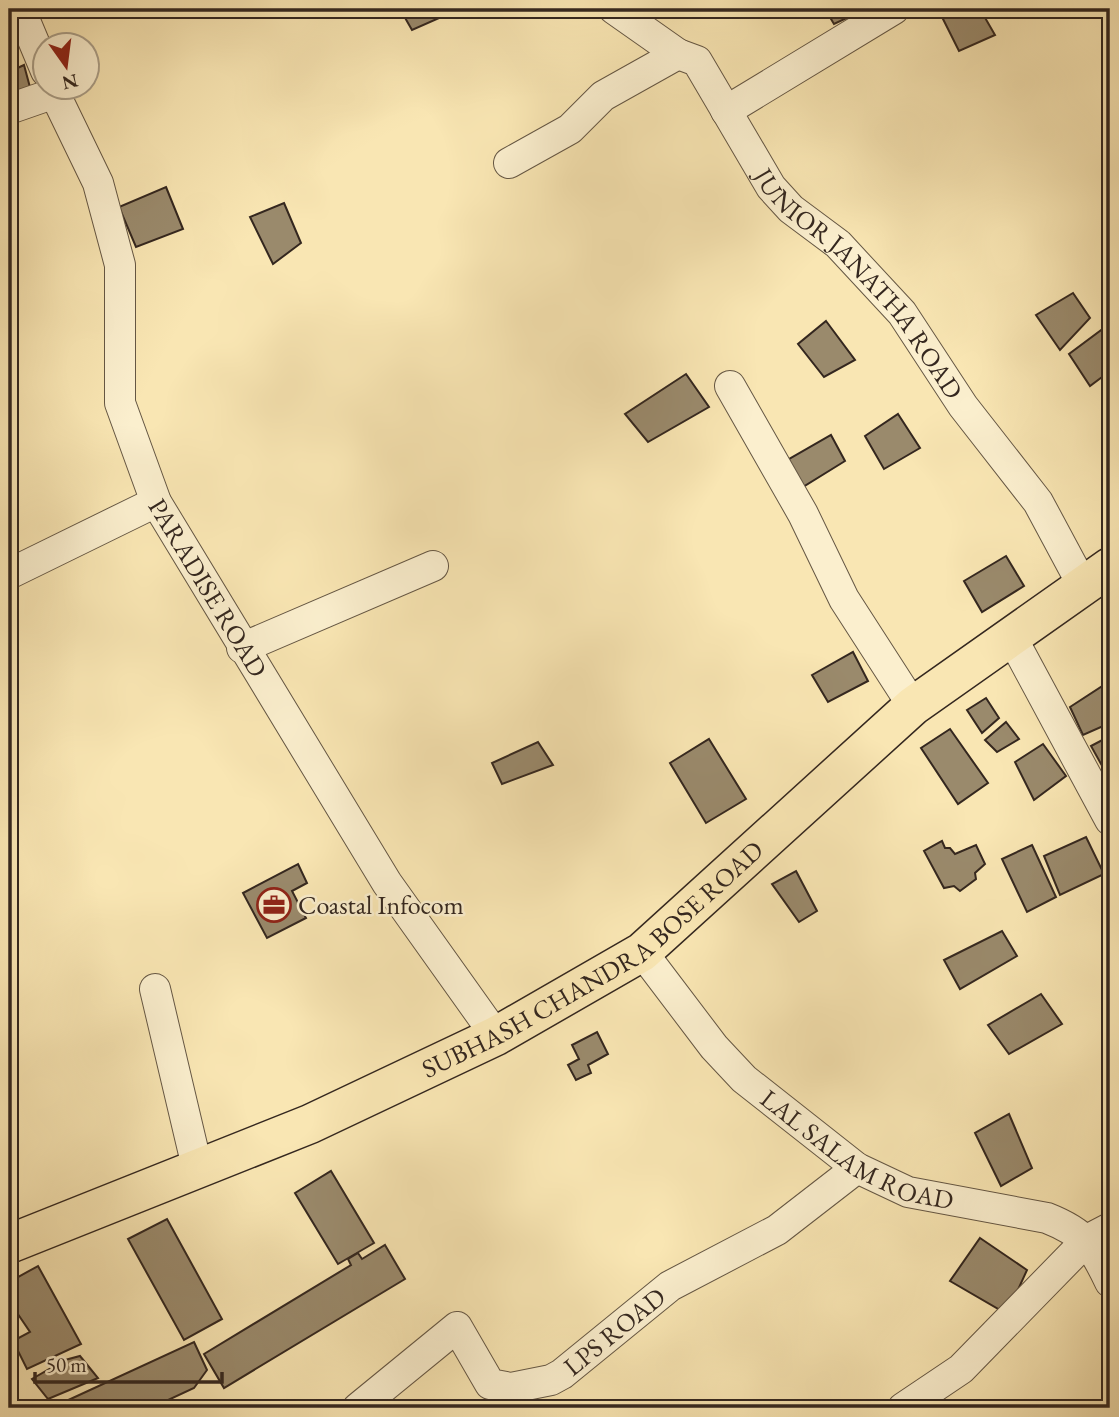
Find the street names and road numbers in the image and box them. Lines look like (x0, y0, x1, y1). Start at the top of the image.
street label: JUNIOR JANATHA ROAD (746, 160, 971, 405)
street label: PARADISE ROAD (141, 492, 275, 683)
street label: SUBHASH CHANDRA BOSE ROAD (416, 833, 771, 1086)
street label: LAL SALAM ROAD (754, 1081, 956, 1217)
street label: LPS ROAD (556, 1280, 672, 1383)

